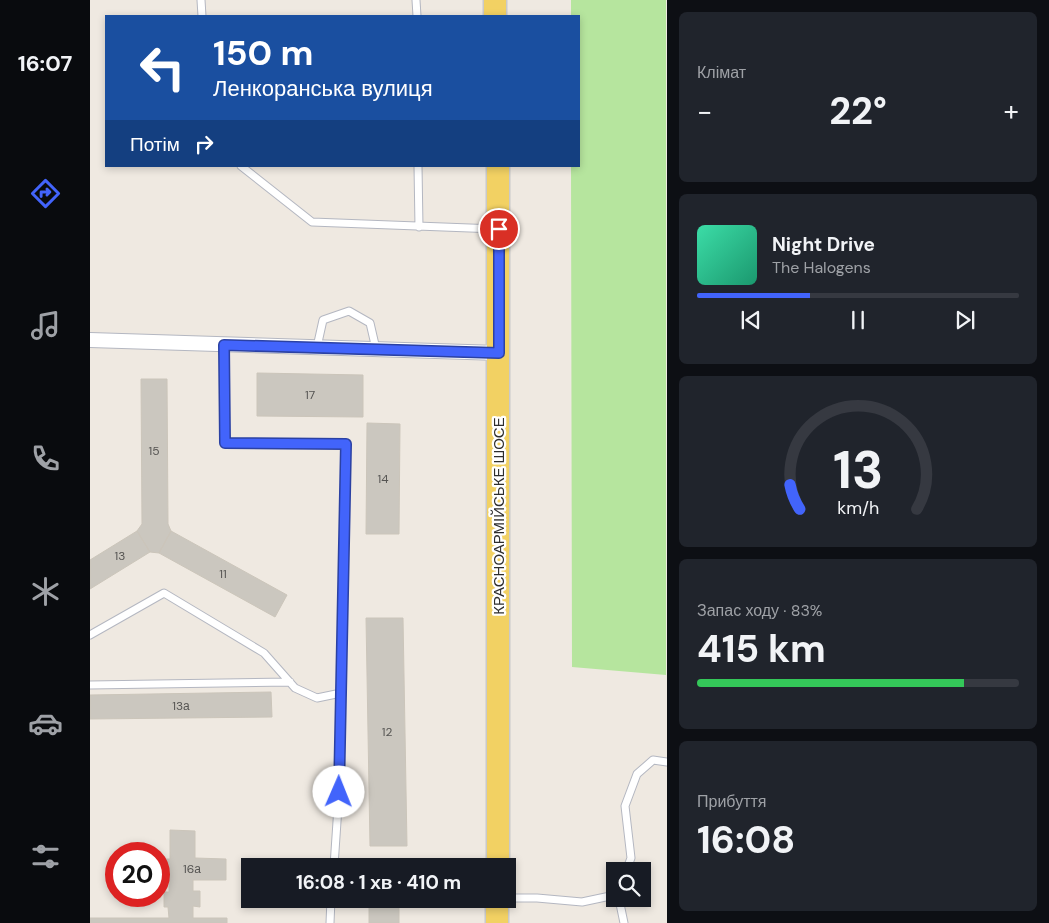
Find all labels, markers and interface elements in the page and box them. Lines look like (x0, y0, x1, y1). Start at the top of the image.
text: 150 m (213, 30, 313, 76)
icon: left (130, 35, 195, 100)
text: 16:07 (18, 49, 72, 78)
text: Клімат (697, 62, 746, 83)
text: Ленкоранська вулиця (213, 74, 433, 103)
text: 22° (829, 86, 887, 136)
text: − (697, 93, 712, 130)
text: + (1004, 93, 1019, 130)
icon: right (190, 130, 218, 158)
text: Потім (130, 132, 180, 157)
icon: directions (28, 176, 63, 211)
pin (478, 208, 520, 250)
icon: arrive (485, 215, 513, 243)
text: Night Drive (772, 232, 875, 257)
text: The Halogens (772, 257, 871, 278)
icon: previous (737, 306, 765, 334)
icon: pause (844, 306, 872, 334)
icon: next (951, 306, 979, 334)
icon: music (28, 308, 63, 343)
house number: 17 (305, 387, 315, 403)
street label: КРАСНОАРМІЙСЬКЕ ШОСЕ (489, 417, 509, 615)
text: 13 (833, 436, 883, 504)
icon: phone (28, 441, 63, 476)
house number: 15 (148, 443, 160, 459)
house number: 14 (377, 471, 389, 487)
text: km/h (837, 496, 879, 520)
house number: 13 (115, 548, 125, 564)
house number: 11 (219, 566, 227, 582)
icon: climate (28, 574, 63, 609)
text: Запас ходу · 83% (697, 600, 822, 621)
text: 415 km (697, 624, 826, 674)
house number: 13а (172, 698, 190, 714)
icon: car (28, 706, 63, 741)
house number: 12 (382, 724, 392, 740)
position arrow (312, 765, 364, 817)
text: Прибуття (697, 791, 766, 812)
text: 16:08 (697, 815, 795, 865)
icon: filters (28, 839, 63, 874)
speed limit sign: 20 (105, 842, 170, 907)
house number: 16а (183, 861, 201, 877)
map controls (606, 862, 651, 907)
button: search (606, 862, 651, 907)
text: 16:08 · 1 хв · 410 m (296, 870, 461, 895)

